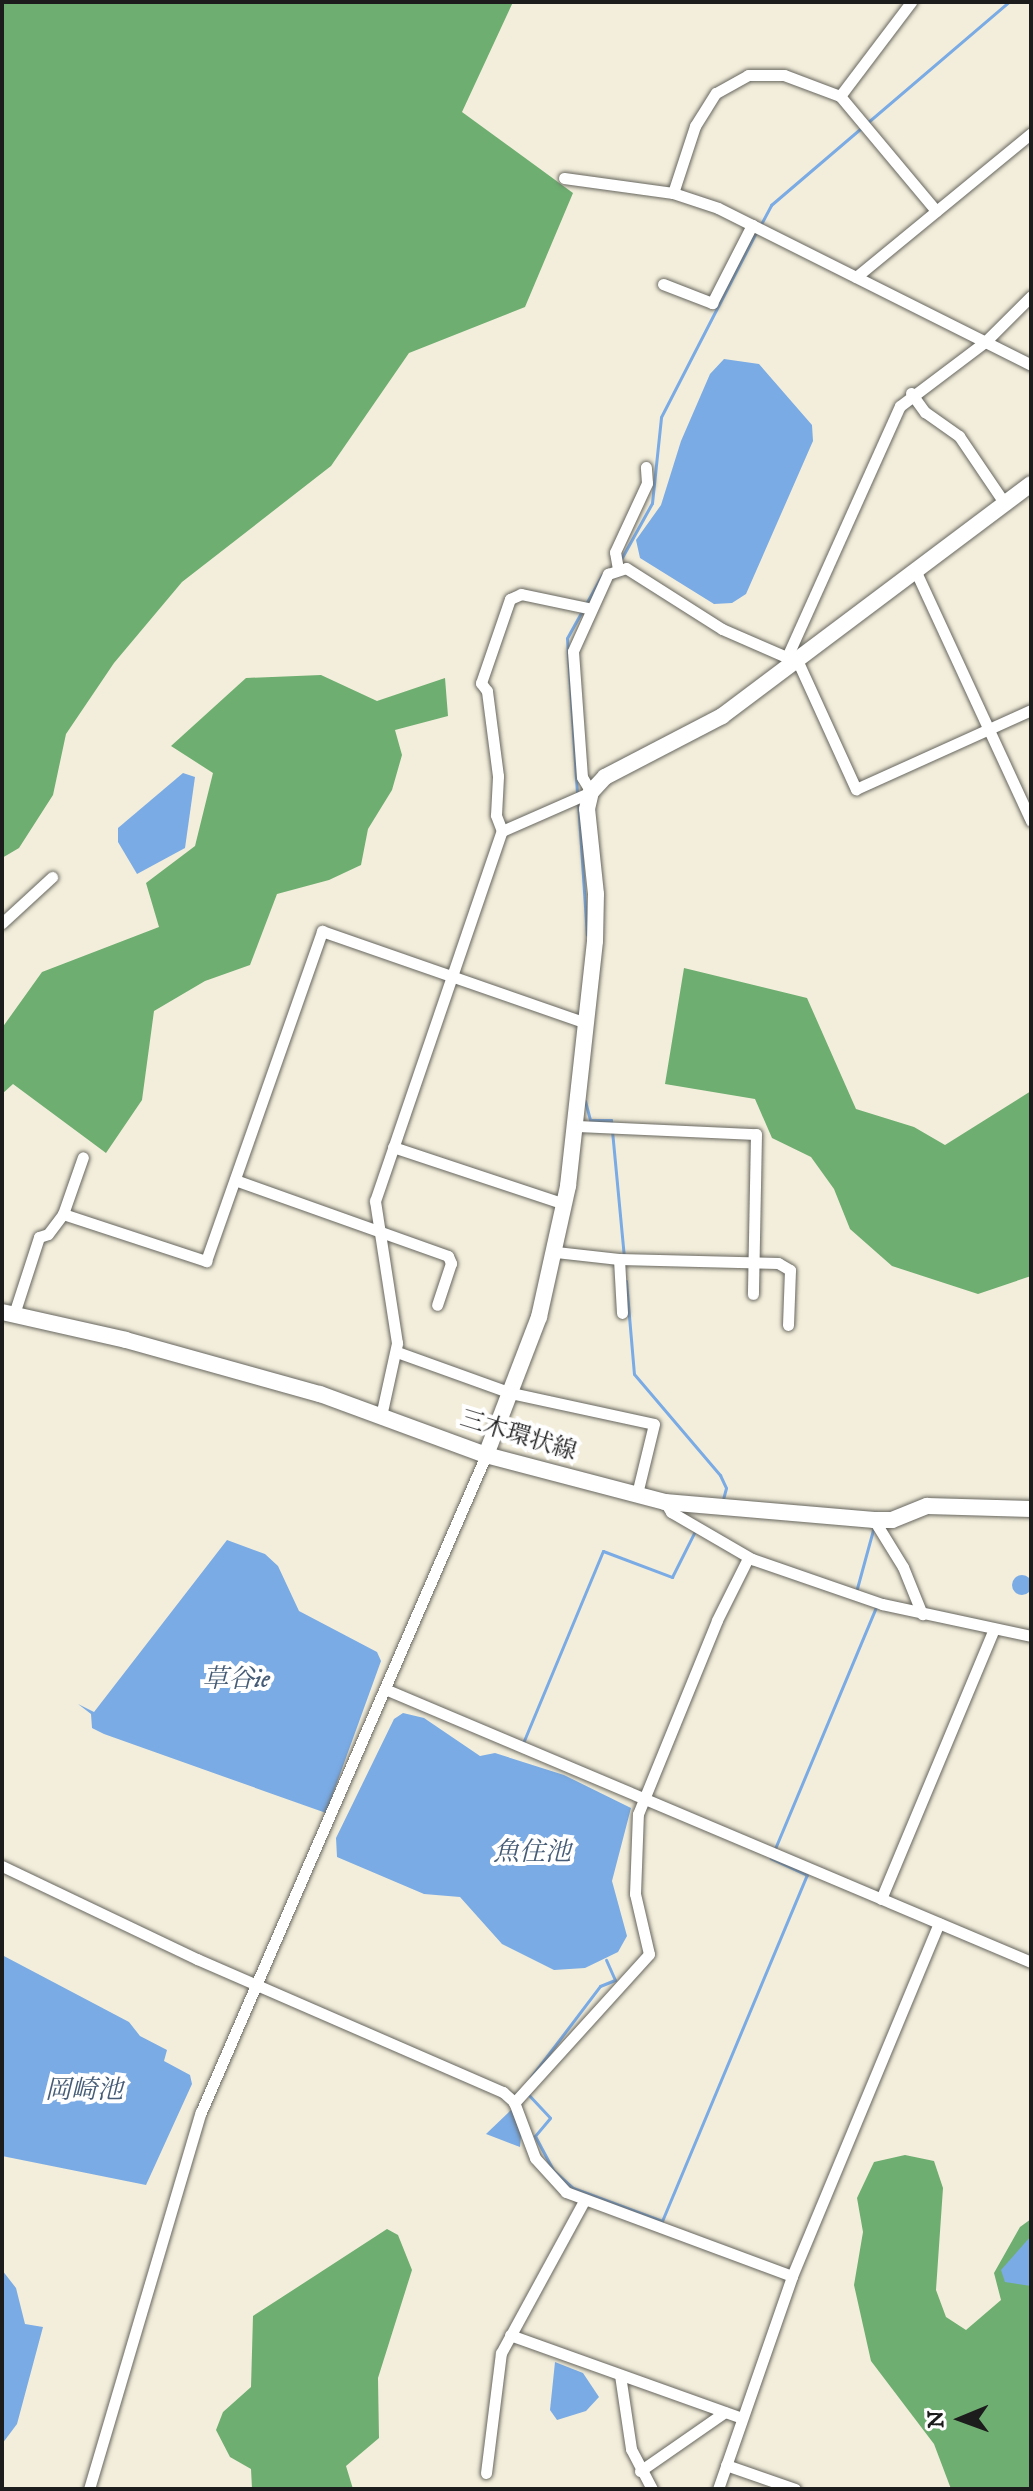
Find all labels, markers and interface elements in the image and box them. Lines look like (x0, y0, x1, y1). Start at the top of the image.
street label: 三木環状線 (456, 1405, 580, 1467)
water label: 草谷ie (202, 1664, 270, 1696)
water label: 魚住池 (493, 1837, 571, 1869)
water label: 岡崎池 (45, 2075, 123, 2107)
north arrow (921, 2379, 1001, 2459)
text: N (923, 2410, 950, 2429)

